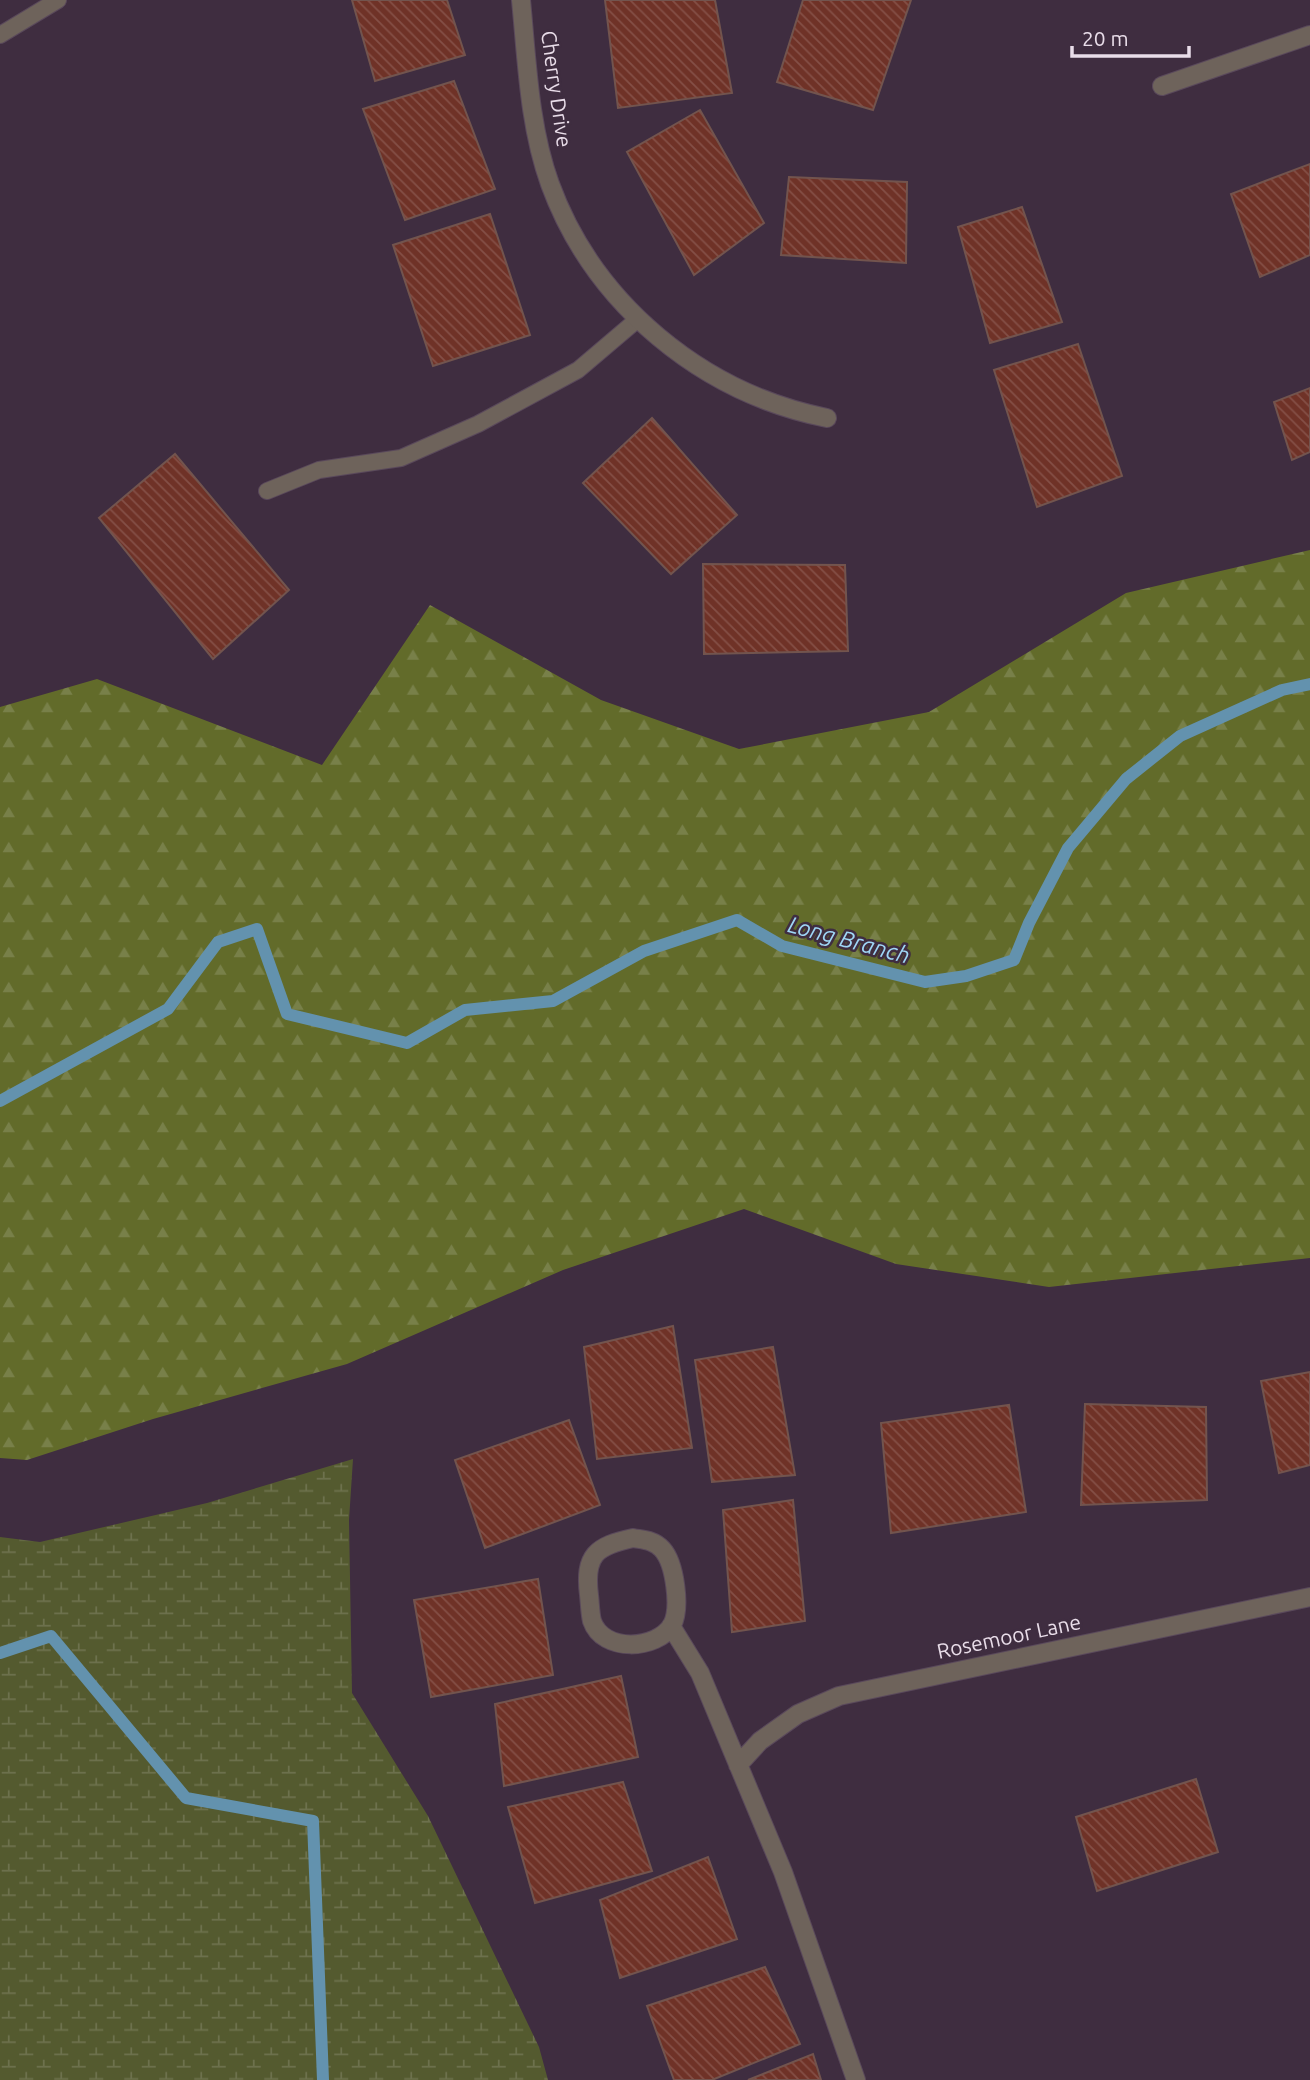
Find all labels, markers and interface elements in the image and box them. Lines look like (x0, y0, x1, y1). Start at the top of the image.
scale bar (1072, 14, 1189, 58)
text: 20 m (1082, 26, 1129, 50)
street label: Cherry Drive (537, 29, 577, 149)
water label: Long Branch (786, 911, 913, 968)
street label: Rosemoor Lane (935, 1609, 1083, 1663)

